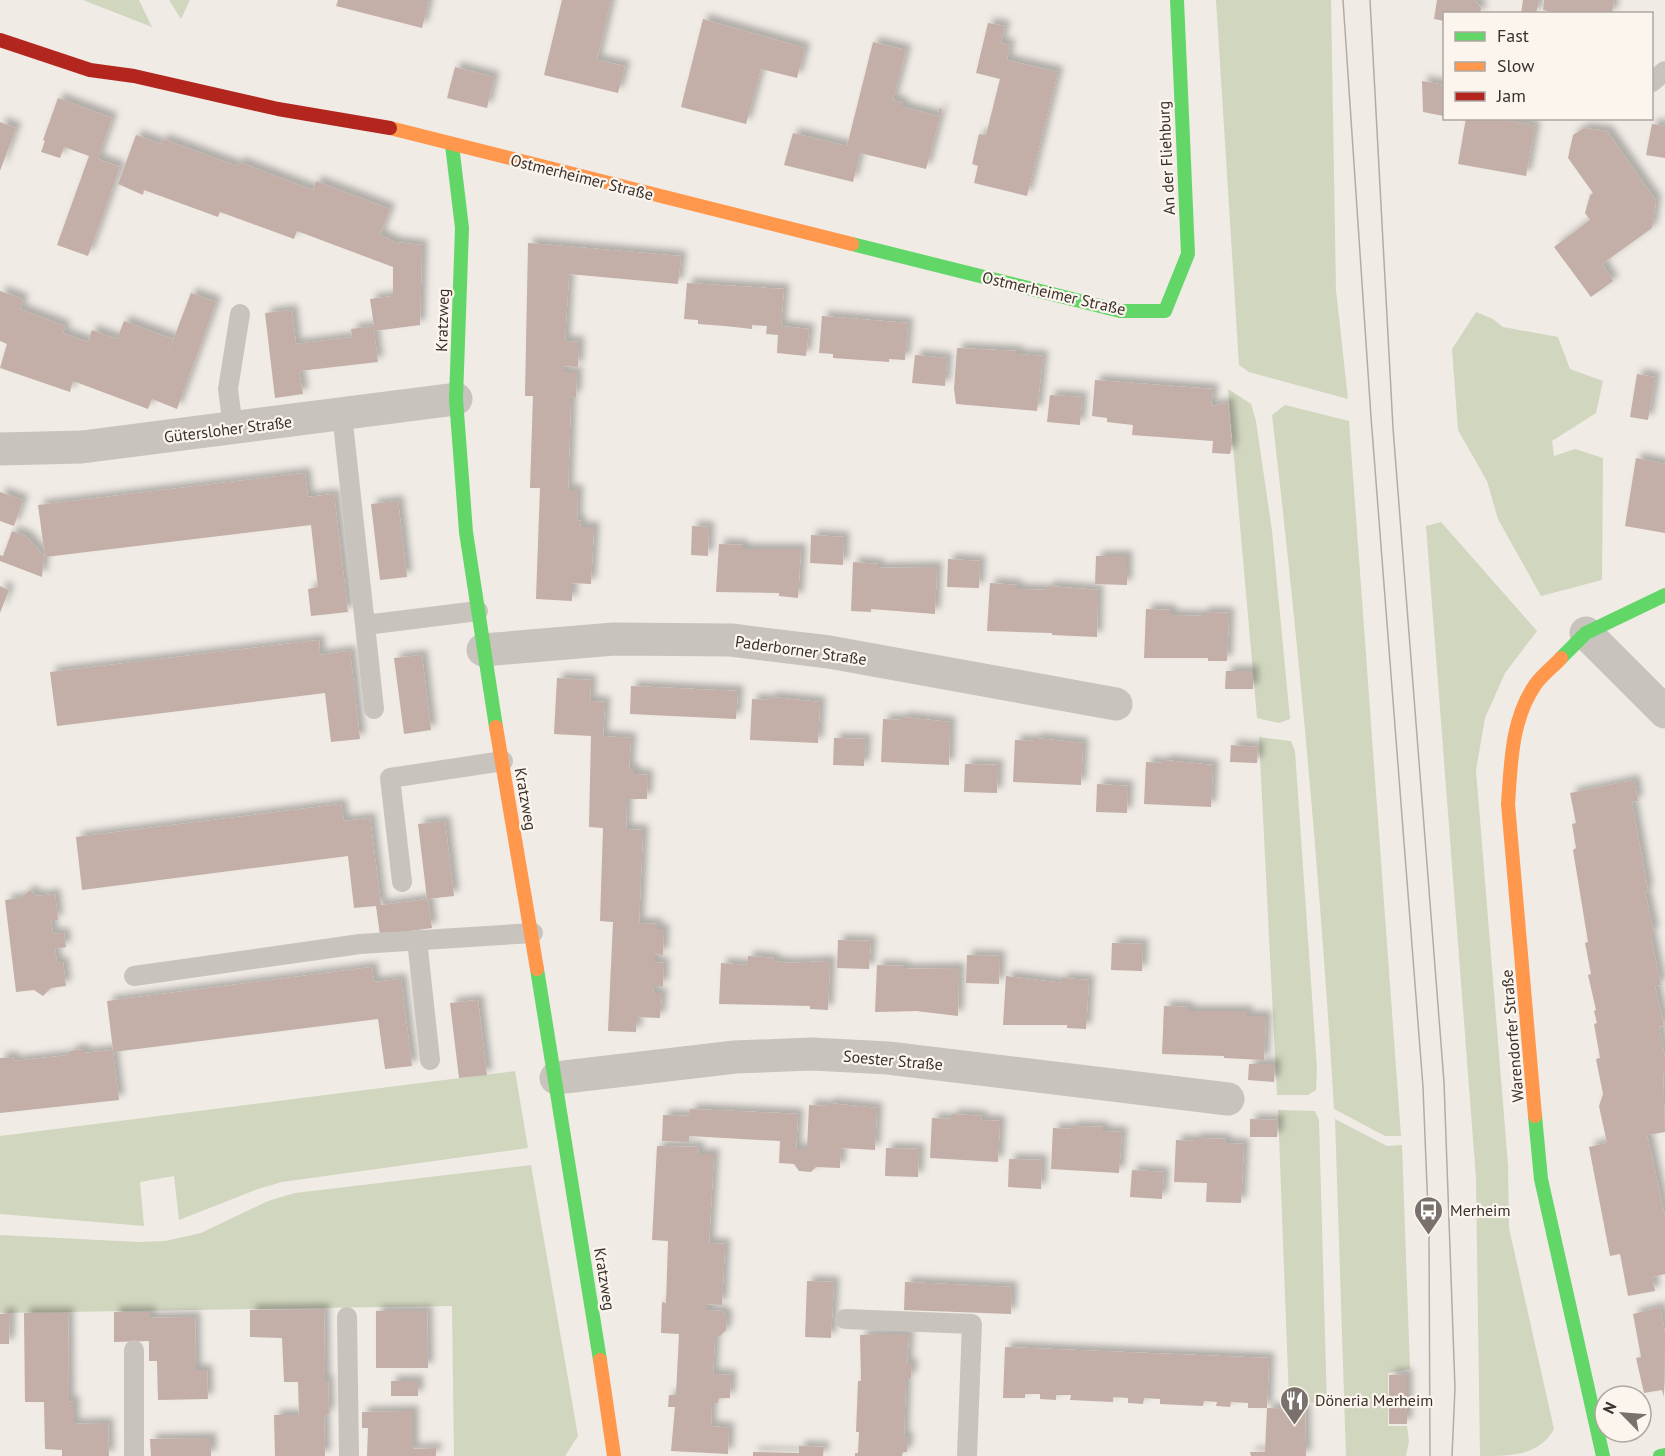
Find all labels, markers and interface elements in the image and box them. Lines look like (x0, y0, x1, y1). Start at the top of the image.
legend (1443, 12, 1653, 120)
text: Fast (1497, 24, 1529, 47)
text: Slow (1497, 54, 1535, 77)
text: Jam (1496, 84, 1526, 107)
street label: An der Fliehburg (1153, 100, 1179, 216)
street label: Ostmerheimer Straße (508, 150, 656, 204)
street label: Ostmerheimer Straße (980, 267, 1128, 319)
street label: Kratzweg (431, 288, 453, 352)
street label: Gütersloher Straße (163, 411, 293, 447)
street label: Paderborner Straße (734, 631, 868, 669)
street label: Kratzweg (511, 766, 541, 832)
street label: Warendorfer Straße (1496, 969, 1528, 1103)
street label: Soester Straße (842, 1046, 944, 1074)
bus stop icon: Merheim (1413, 1194, 1445, 1236)
place label: Merheim (1450, 1200, 1510, 1220)
street label: Kratzweg (590, 1246, 620, 1312)
restaurant icon: Döneria Merheim (1278, 1384, 1310, 1426)
north arrow (1593, 1384, 1653, 1444)
place label: Döneria Merheim (1315, 1390, 1433, 1410)
text: N (1598, 1399, 1621, 1417)

